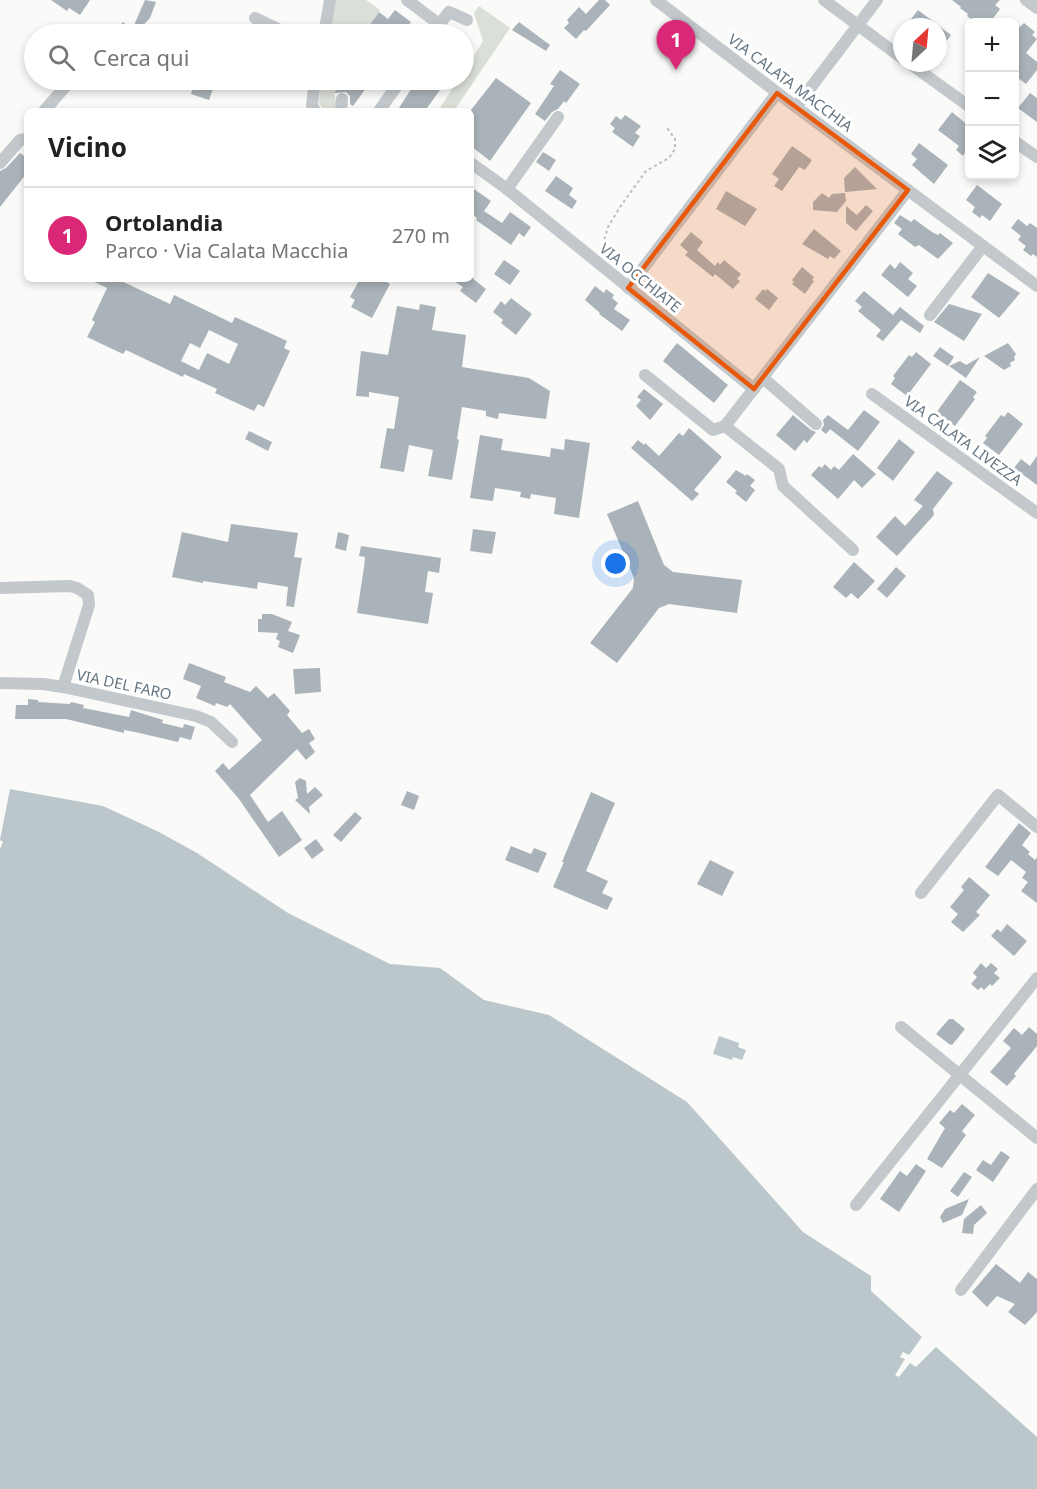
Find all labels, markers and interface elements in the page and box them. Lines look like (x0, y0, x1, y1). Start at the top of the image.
north arrow (893, 18, 947, 72)
map controls (965, 18, 1019, 180)
button: + (965, 18, 1019, 72)
pin: 1 (656, 20, 696, 70)
search box (24, 24, 474, 90)
street label: VIA CALATA MACCHIA (724, 29, 857, 136)
icon: search (45, 41, 78, 74)
text: Cerca qui (93, 42, 189, 72)
button: − (965, 72, 1019, 126)
button: layers (965, 126, 1019, 180)
text: Vicino (48, 129, 127, 165)
text: Ortolandia (105, 207, 223, 237)
text: 1 (62, 222, 73, 249)
text: 270 m (392, 222, 450, 249)
text: Parco · Via Calata Macchia (105, 237, 348, 264)
street label: VIA OCCHIATE (596, 238, 686, 316)
street label: VIA CALATA LIVEZZA (901, 391, 1027, 490)
your location (601, 549, 630, 578)
street label: VIA DEL FARO (75, 664, 174, 704)

